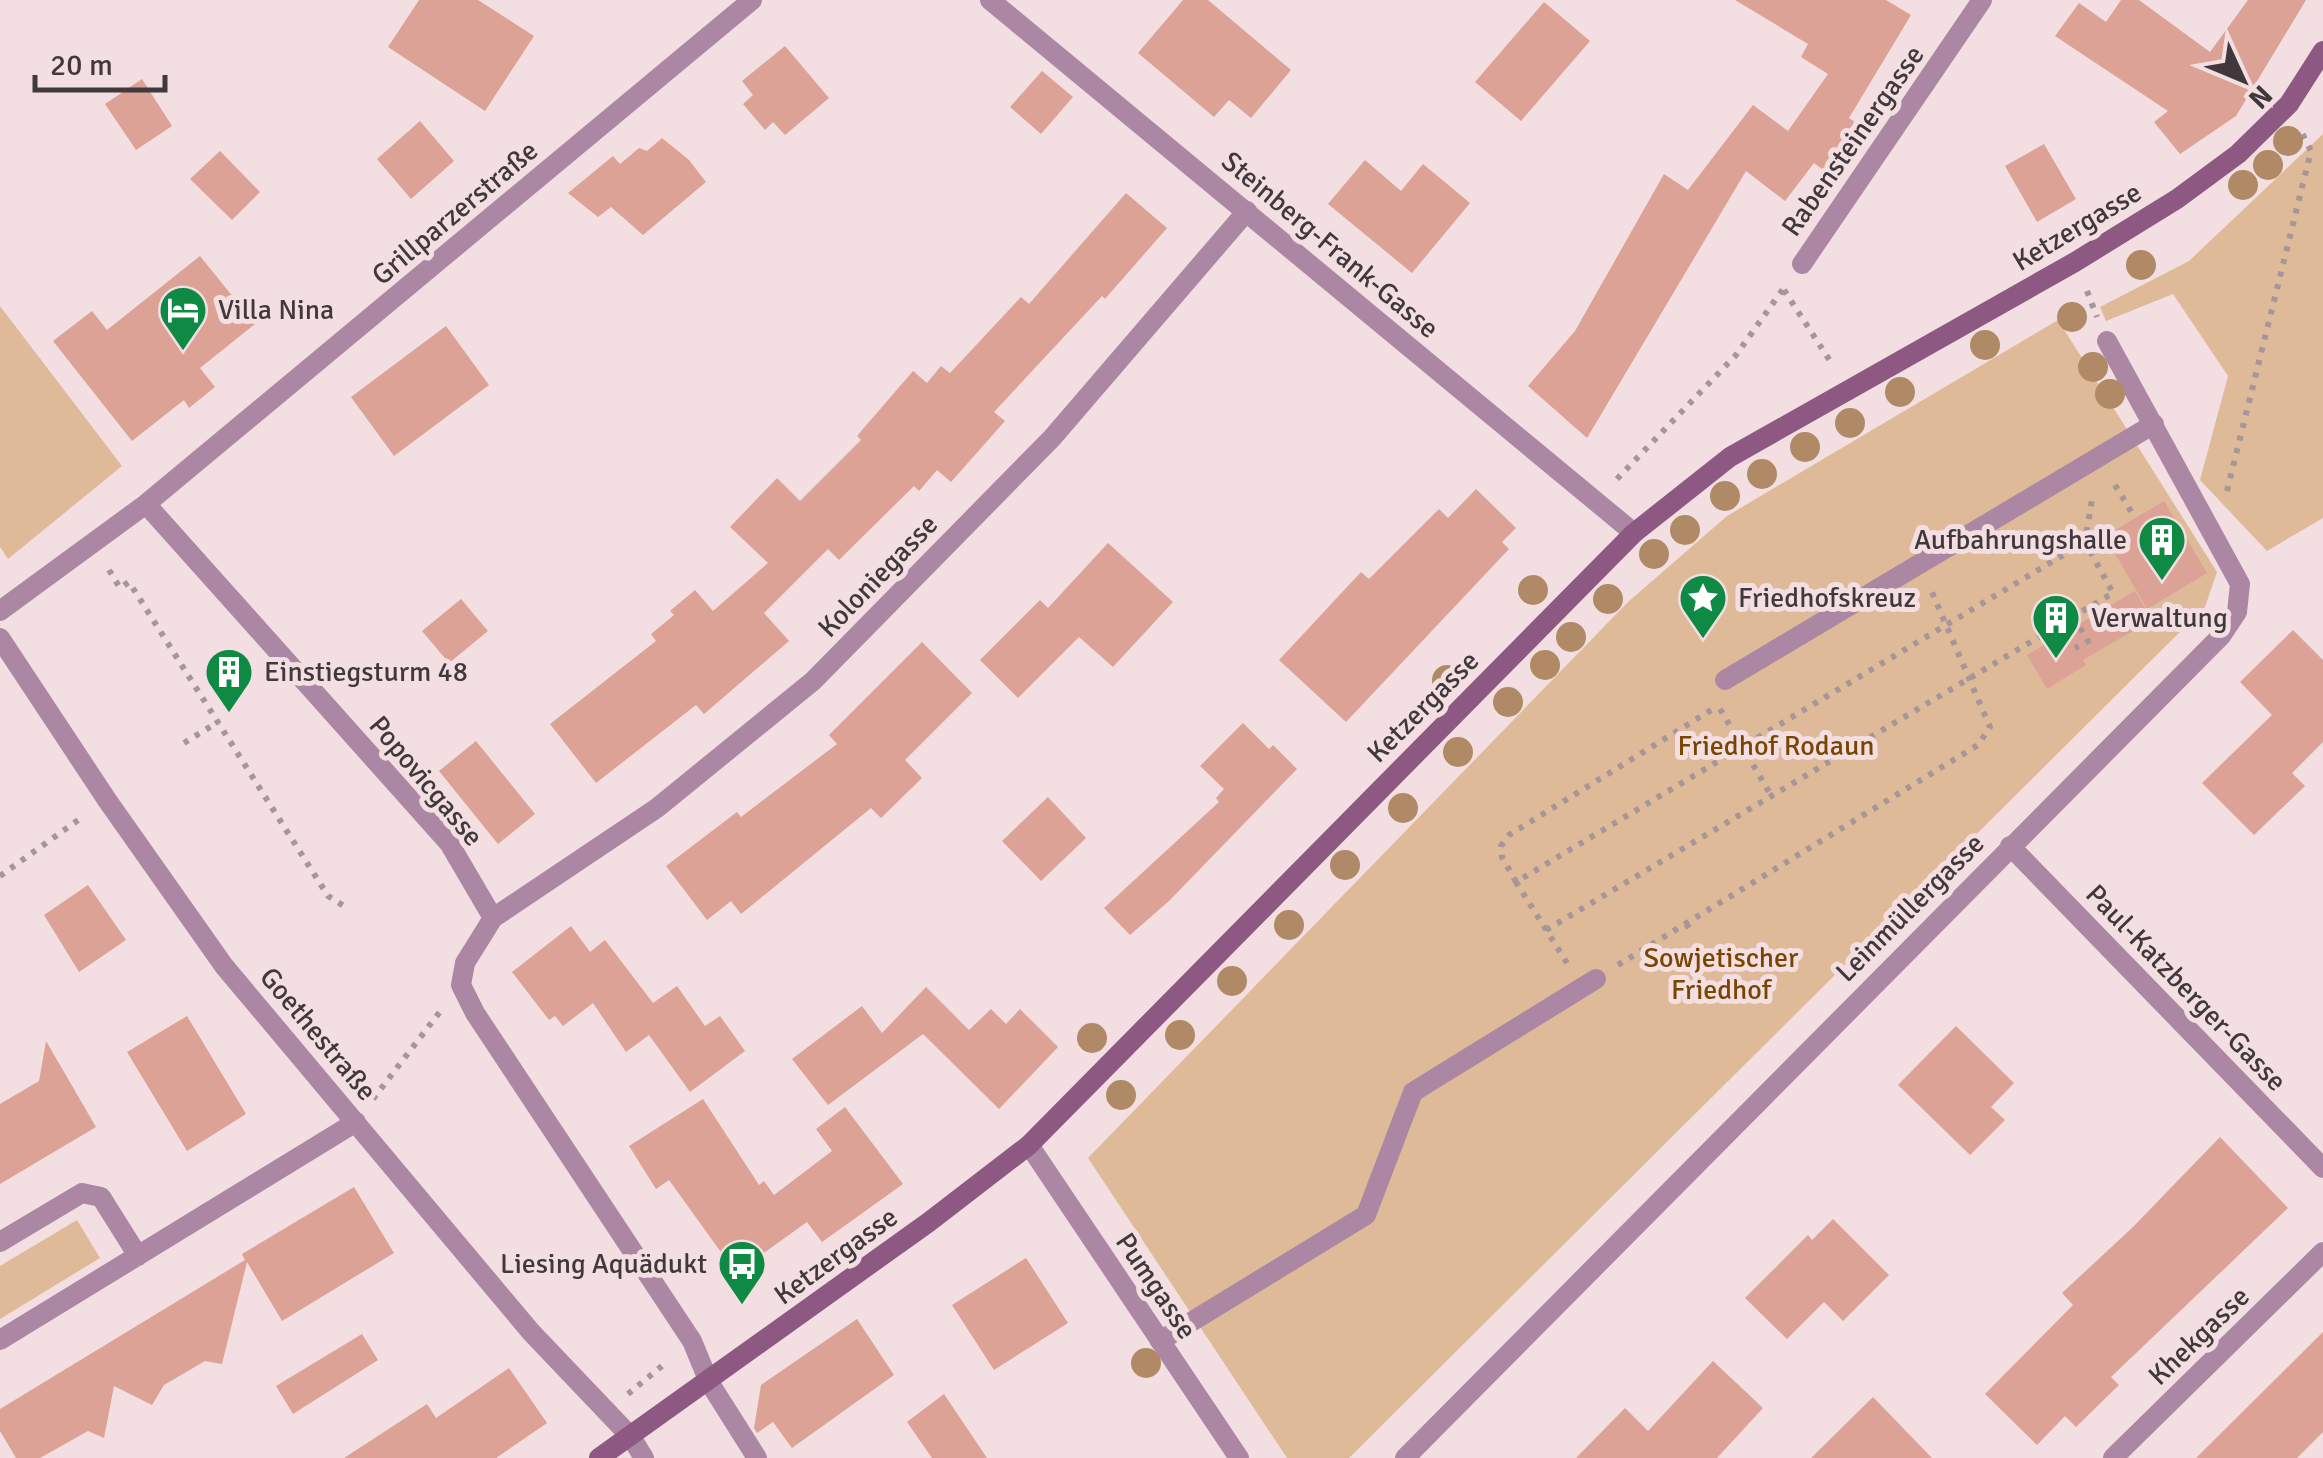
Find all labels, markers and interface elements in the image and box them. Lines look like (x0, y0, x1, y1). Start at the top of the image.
scale bar (35, 30, 165, 92)
north arrow (2193, 30, 2293, 130)
street label: Rabensteinergasse (1775, 39, 1931, 243)
text: 20 m (50, 47, 113, 84)
text: N (2241, 78, 2279, 115)
street label: Grillparzerstraße (365, 134, 545, 292)
street label: Steinberg-Frank-Gasse (1215, 144, 1445, 346)
street label: Ketzergasse (2006, 175, 2148, 279)
hotel icon: Villa Nina (157, 284, 209, 352)
place label: Villa Nina (218, 293, 334, 327)
street label: Koloniegasse (811, 507, 945, 645)
building icon: Aufbahrungshalle (2136, 514, 2188, 582)
place label: Aufbahrungshalle (1914, 523, 2127, 557)
place icon: Friedhofskreuz (1677, 572, 1729, 640)
place label: Friedhofskreuz (1738, 581, 1916, 615)
building icon: Verwaltung (2030, 592, 2082, 660)
place label: Verwaltung (2091, 601, 2228, 635)
street label: Ketzergasse (1360, 644, 1486, 770)
building icon: Einstiegsturm 48 (203, 646, 255, 714)
place label: Einstiegsturm 48 (264, 655, 468, 689)
street label: Popovicgasse (362, 709, 490, 853)
park label: Friedhof Rodaun (1678, 729, 1875, 763)
street label: Leinmüllergasse (1829, 827, 1991, 989)
street label: Paul-Katzberger-Gasse (2079, 878, 2293, 1098)
park label: Sowjetischer Friedhof (1644, 941, 1799, 1007)
street label: Goethestraße (252, 960, 384, 1108)
street label: Ketzergasse (768, 1200, 904, 1312)
street label: Pumgasse (1108, 1226, 1204, 1346)
bus stop icon: Liesing Aquädukt (716, 1238, 768, 1306)
place label: Liesing Aquädukt (500, 1247, 707, 1281)
street label: Khekgasse (2141, 1280, 2257, 1392)

